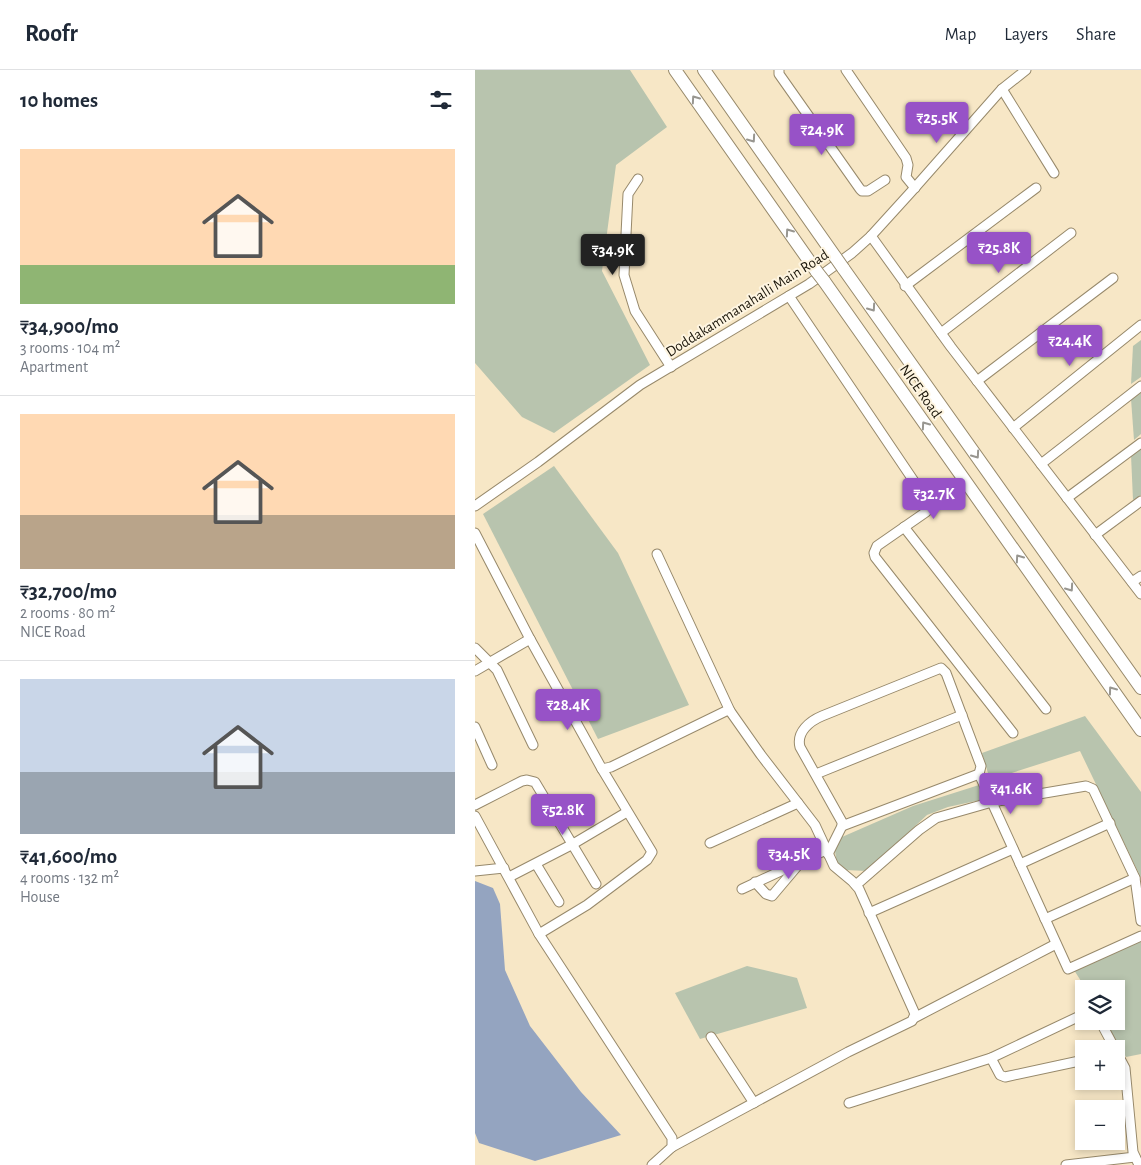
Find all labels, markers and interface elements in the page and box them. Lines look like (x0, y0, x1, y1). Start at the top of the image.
text: Roofr (25, 22, 78, 46)
text: Map (945, 26, 976, 44)
text: Layers (1004, 26, 1048, 44)
text: Share (1076, 26, 1116, 44)
icon: filters (427, 86, 455, 114)
text: 10 homes (20, 90, 98, 111)
one-way arrow (692, 95, 701, 105)
pin: ₹25.5K (896, 102, 978, 144)
text: ₹25.5K (916, 110, 958, 126)
pin: ₹24.9K (781, 114, 863, 156)
text: ₹24.9K (800, 122, 844, 138)
one-way arrow (746, 133, 755, 142)
icon: home (193, 181, 283, 271)
one-way arrow (786, 228, 795, 237)
pin: ₹25.8K (958, 232, 1040, 274)
pin: ₹34.9K (572, 234, 654, 276)
text: ₹25.8K (978, 240, 1020, 256)
text: ₹34.9K (592, 242, 634, 258)
street label: Doddakammanahalli Main Road (663, 247, 831, 360)
one-way arrow (866, 302, 875, 312)
text: ₹34,900/mo (20, 316, 119, 337)
pin: ₹24.4K (1029, 324, 1111, 367)
text: ₹24.4K (1048, 333, 1092, 349)
text: 3 rooms · 104 m² (20, 340, 120, 356)
text: Apartment (20, 359, 88, 375)
street label: NICE Road (897, 362, 944, 421)
one-way arrow (922, 421, 931, 431)
icon: home (193, 447, 283, 537)
one-way arrow (970, 449, 979, 459)
pin: ₹32.7K (893, 478, 975, 520)
text: ₹32.7K (913, 486, 955, 502)
one-way arrow (1016, 554, 1025, 564)
text: ₹32,700/mo (20, 581, 117, 602)
one-way arrow (1063, 582, 1073, 591)
text: 2 rooms · 80 m² (20, 605, 115, 621)
text: NICE Road (20, 624, 85, 640)
one-way arrow (1109, 687, 1119, 696)
pin: ₹28.4K (527, 688, 609, 731)
text: ₹28.4K (546, 697, 590, 713)
icon: home (193, 712, 283, 802)
pin: ₹41.6K (970, 772, 1052, 815)
text: ₹41.6K (990, 781, 1032, 797)
pin: ₹52.8K (522, 794, 604, 836)
text: ₹52.8K (542, 802, 584, 818)
pin: ₹34.5K (748, 838, 830, 880)
text: ₹41,600/mo (20, 846, 117, 867)
text: ₹34.5K (768, 846, 810, 862)
text: 4 rooms · 132 m² (20, 870, 119, 886)
text: House (20, 889, 60, 905)
map controls (1075, 980, 1125, 1150)
button: layers (1075, 980, 1125, 1030)
button: + (1075, 1040, 1125, 1090)
button: − (1075, 1100, 1125, 1150)

